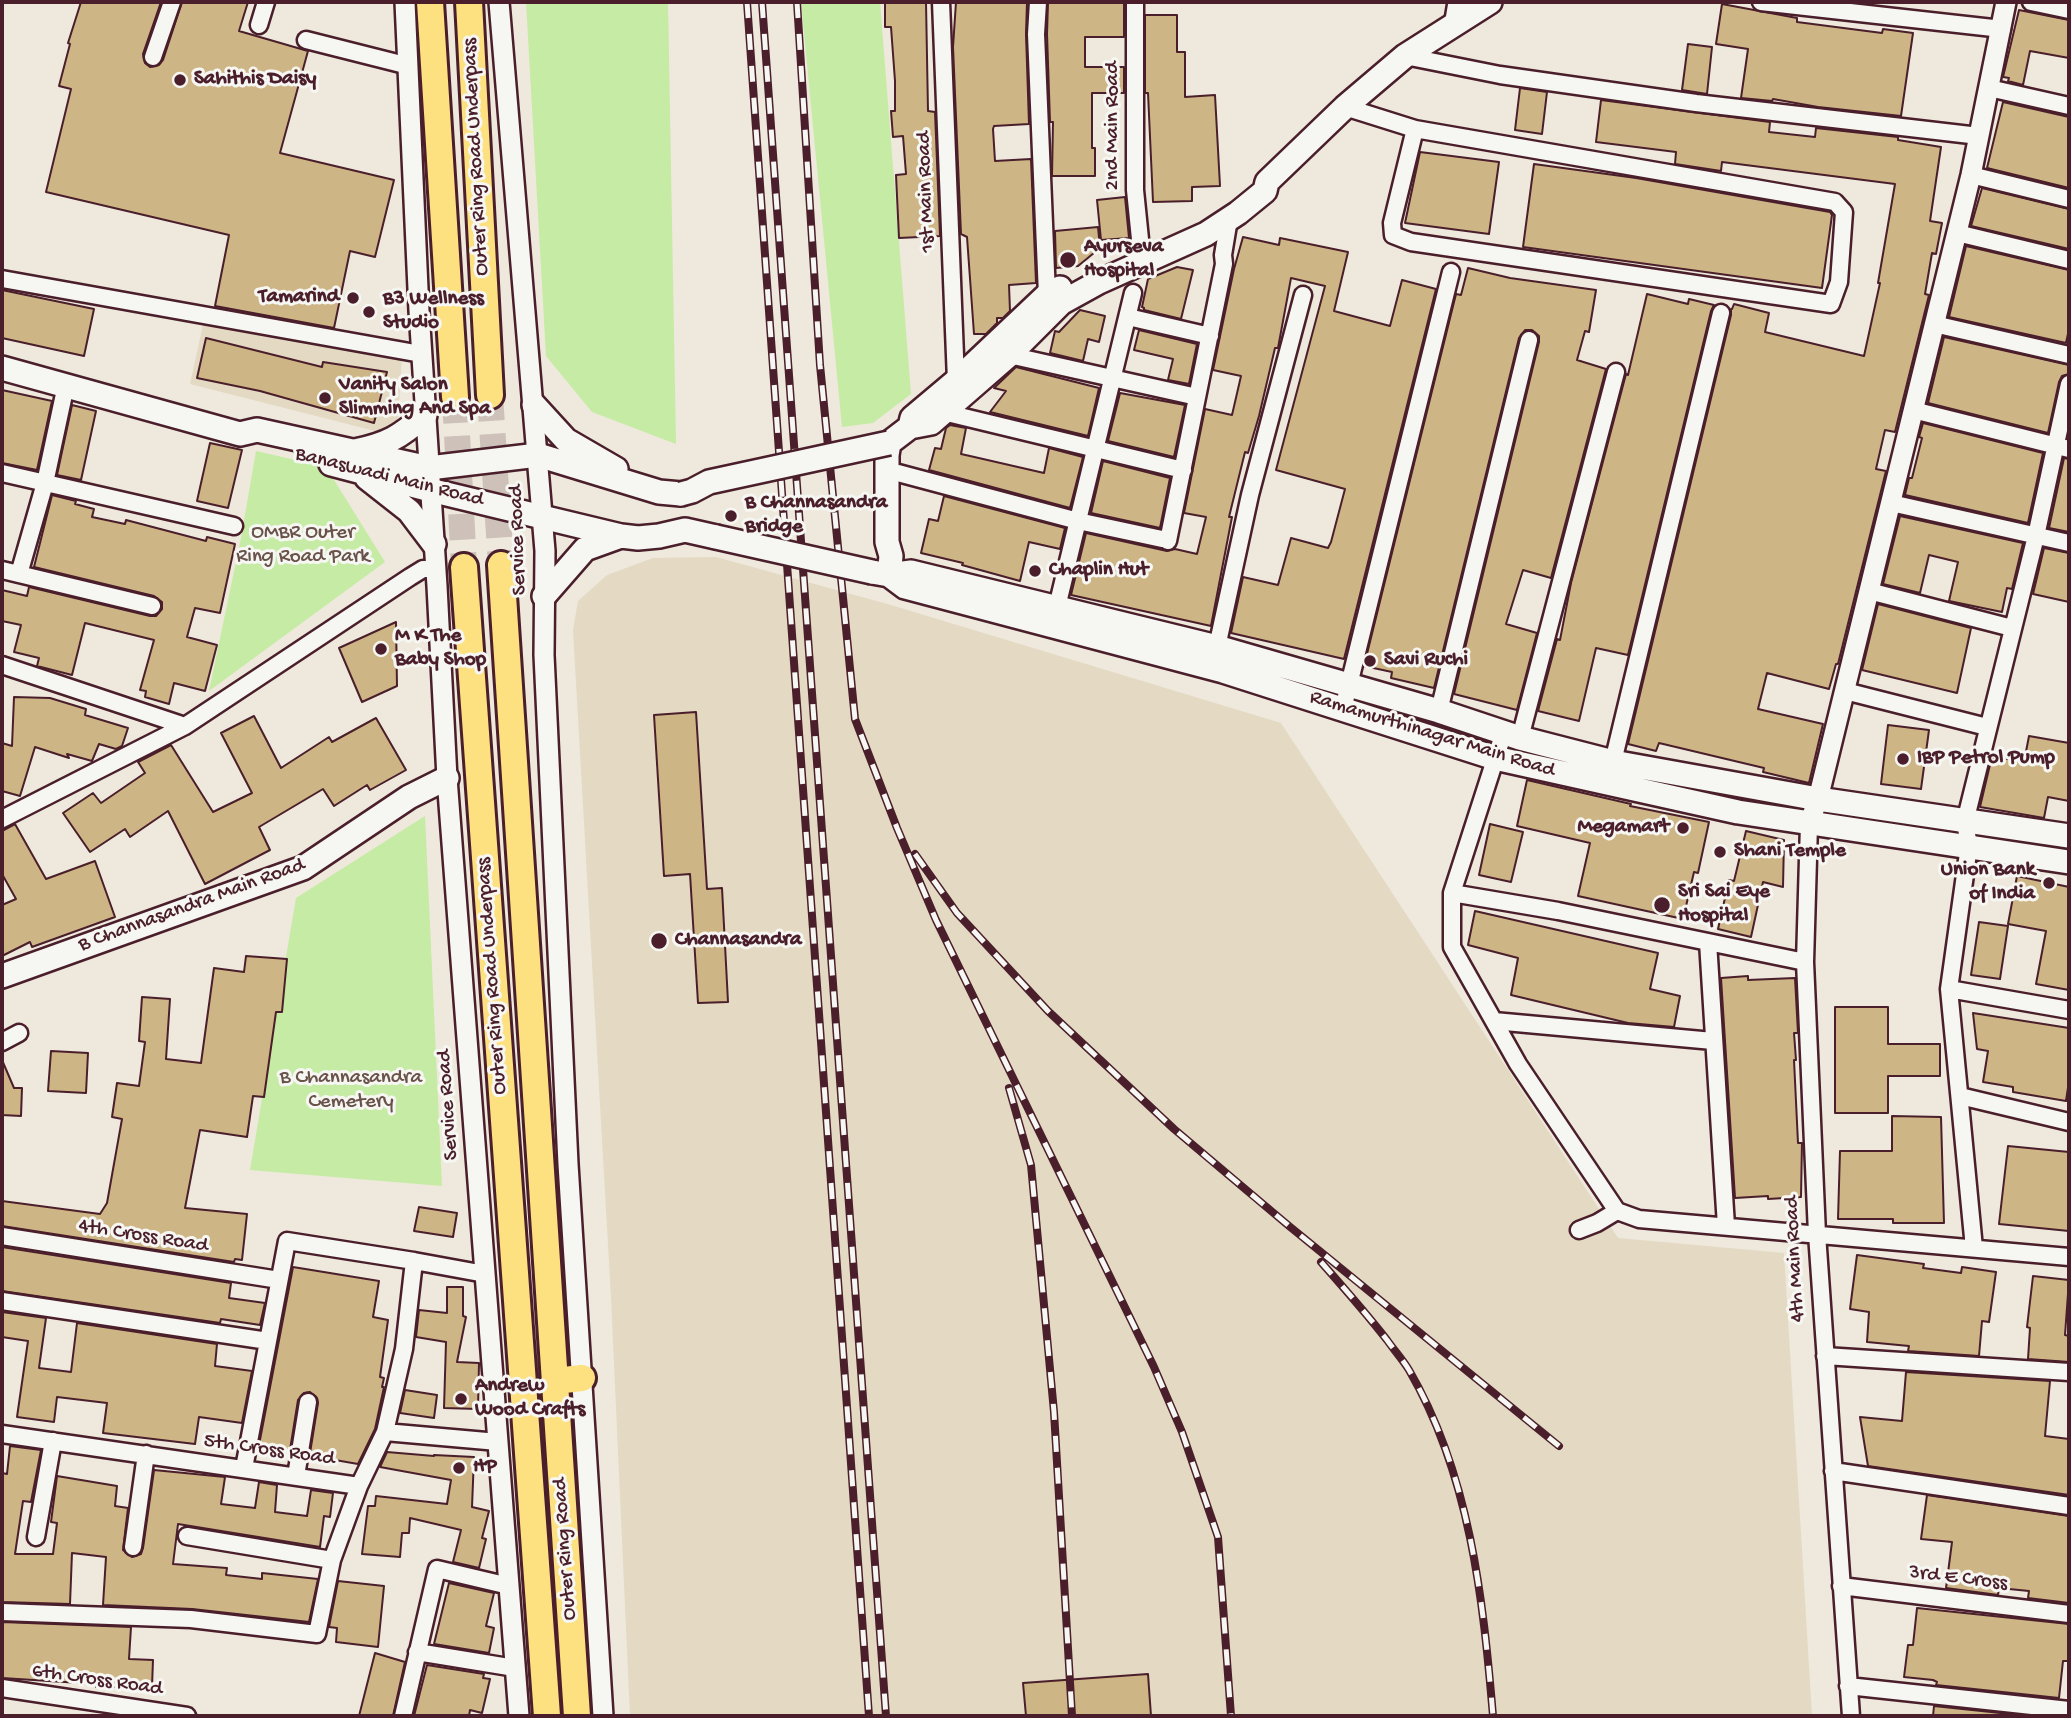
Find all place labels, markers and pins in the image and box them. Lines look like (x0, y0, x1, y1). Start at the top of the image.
place label: Sahithis Daisy (194, 67, 316, 93)
marker: Sahithis Daisy (172, 72, 188, 88)
place label: Ayurseva Hospital (1084, 235, 1163, 285)
marker: Ayurseva Hospital (1058, 250, 1078, 270)
place label: Tamarind (258, 285, 339, 311)
place label: B3 Wellness Studio (383, 287, 484, 337)
marker: Tamarind (345, 290, 361, 306)
marker: B3 Wellness Studio (361, 304, 377, 320)
place label: Vanity Salon Slimming And Spa (339, 373, 491, 423)
marker: Vanity Salon Slimming And Spa (317, 390, 333, 406)
place label: B Channasandra Bridge (745, 491, 887, 541)
marker: B Channasandra Bridge (723, 508, 739, 524)
place label: Chaplin Hut (1049, 558, 1148, 584)
marker: Chaplin Hut (1027, 563, 1043, 579)
place label: M K The Baby Shop (395, 624, 486, 674)
marker: M K The Baby Shop (373, 641, 389, 657)
place label: Savi Ruchi (1384, 648, 1468, 674)
marker: Savi Ruchi (1362, 653, 1378, 669)
place label: IBP Petrol Pump (1917, 746, 2055, 772)
marker: IBP Petrol Pump (1895, 751, 1911, 767)
place label: Megamart (1577, 815, 1669, 841)
marker: Megamart (1675, 820, 1691, 836)
place label: Shani Temple (1734, 839, 1846, 865)
marker: Shani Temple (1712, 844, 1728, 860)
place label: Union Bank of India (1941, 858, 2035, 908)
marker: Union Bank of India (2041, 875, 2057, 891)
place label: Sri Sai Eye Hospital (1678, 880, 1770, 930)
marker: Sri Sai Eye Hospital (1652, 895, 1672, 915)
place label: Channasandra (675, 928, 802, 954)
marker: Channasandra (649, 931, 669, 951)
place label: Andrew Wood Crafts (475, 1374, 585, 1424)
marker: Andrew Wood Crafts (453, 1391, 469, 1407)
place label: HP (473, 1455, 497, 1481)
marker: HP (451, 1460, 467, 1476)

